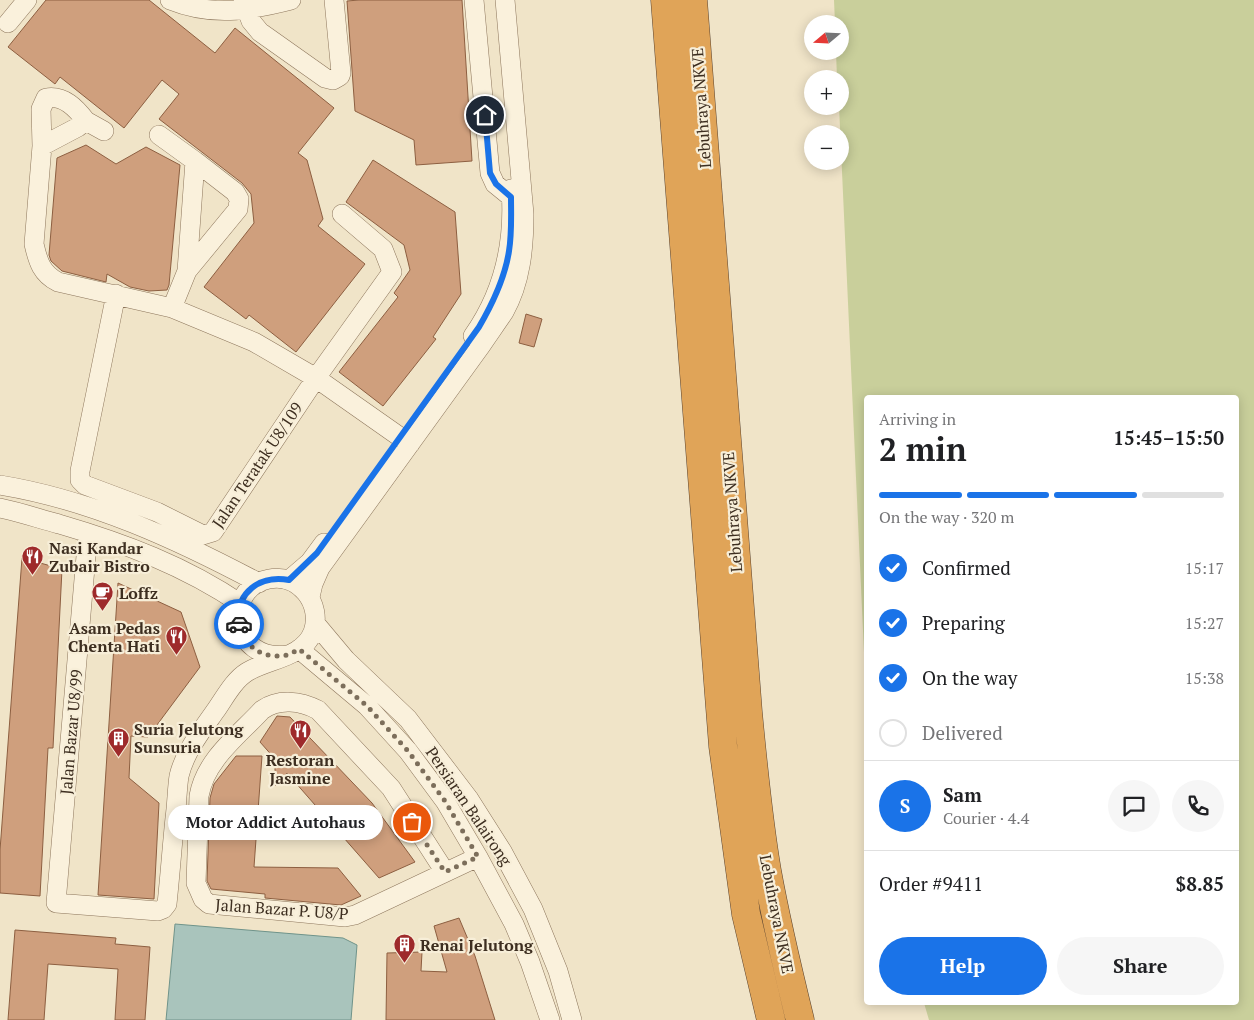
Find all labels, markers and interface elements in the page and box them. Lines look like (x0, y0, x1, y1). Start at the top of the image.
north arrow (804, 15, 849, 60)
map controls (804, 15, 849, 170)
street label: Lebuhraya NKVE (686, 47, 716, 169)
button: + (804, 70, 849, 115)
pin (464, 94, 506, 136)
icon: home (471, 101, 499, 129)
button: − (804, 125, 849, 170)
street label: Jalan Teratak U8/109 (207, 398, 307, 532)
text: Arriving in (879, 408, 956, 430)
text: 15:45–15:50 (1113, 425, 1224, 450)
text: 2 min (879, 428, 967, 470)
street label: Lebuhraya NKVE (717, 451, 747, 573)
text: On the way · 320 m (879, 506, 1014, 528)
place label: Nasi Kandar Zubair Bistro (49, 537, 150, 577)
restaurant icon: Nasi Kandar Zubair Bistro (21, 545, 45, 576)
icon: check (879, 554, 907, 582)
text: Confirmed (922, 555, 1011, 580)
text: 15:17 (1185, 557, 1224, 579)
cafe icon: Loffz (91, 581, 115, 612)
place label: Loffz (119, 582, 158, 604)
courier (214, 599, 264, 649)
icon: check (879, 609, 907, 637)
icon: car (225, 610, 253, 638)
text: Preparing (922, 610, 1005, 635)
text: 15:27 (1185, 612, 1224, 634)
place label: Asam Pedas Chenta Hati (68, 617, 160, 657)
restaurant icon: Asam Pedas Chenta Hati (164, 625, 188, 656)
icon: check (879, 664, 907, 692)
text: On the way (922, 665, 1017, 690)
text: 15:38 (1185, 667, 1224, 689)
street label: Jalan Bazar U8/99 (55, 669, 87, 795)
place label: Suria Jelutong Sunsuria (134, 718, 244, 758)
restaurant icon: Restoran Jasmine (288, 719, 312, 750)
text: Delivered (922, 720, 1003, 745)
building icon: Suria Jelutong Sunsuria (106, 726, 130, 757)
street label: Persiaran Balairong (421, 742, 517, 870)
place label: Restoran Jasmine (266, 749, 335, 789)
button: chat (1108, 780, 1160, 832)
button: phone (1172, 780, 1224, 832)
text: Sam (943, 782, 982, 807)
text: S (900, 793, 910, 818)
pin (391, 801, 433, 843)
callout: Motor Addict Autohaus (167, 804, 382, 840)
text: Courier · 4.4 (943, 807, 1029, 829)
icon: bag (398, 808, 426, 836)
text: Motor Addict Autohaus (186, 811, 365, 833)
street label: Lebuhraya NKVE (755, 853, 799, 975)
text: Order #9411 (879, 871, 983, 896)
text: $8.85 (1175, 871, 1224, 896)
street label: Jalan Bazar P. U8/P (215, 893, 349, 925)
building icon: Renai Jelutong (392, 933, 416, 964)
place label: Renai Jelutong (420, 934, 534, 956)
button: Help (879, 937, 1047, 995)
button: Share (1057, 937, 1224, 995)

